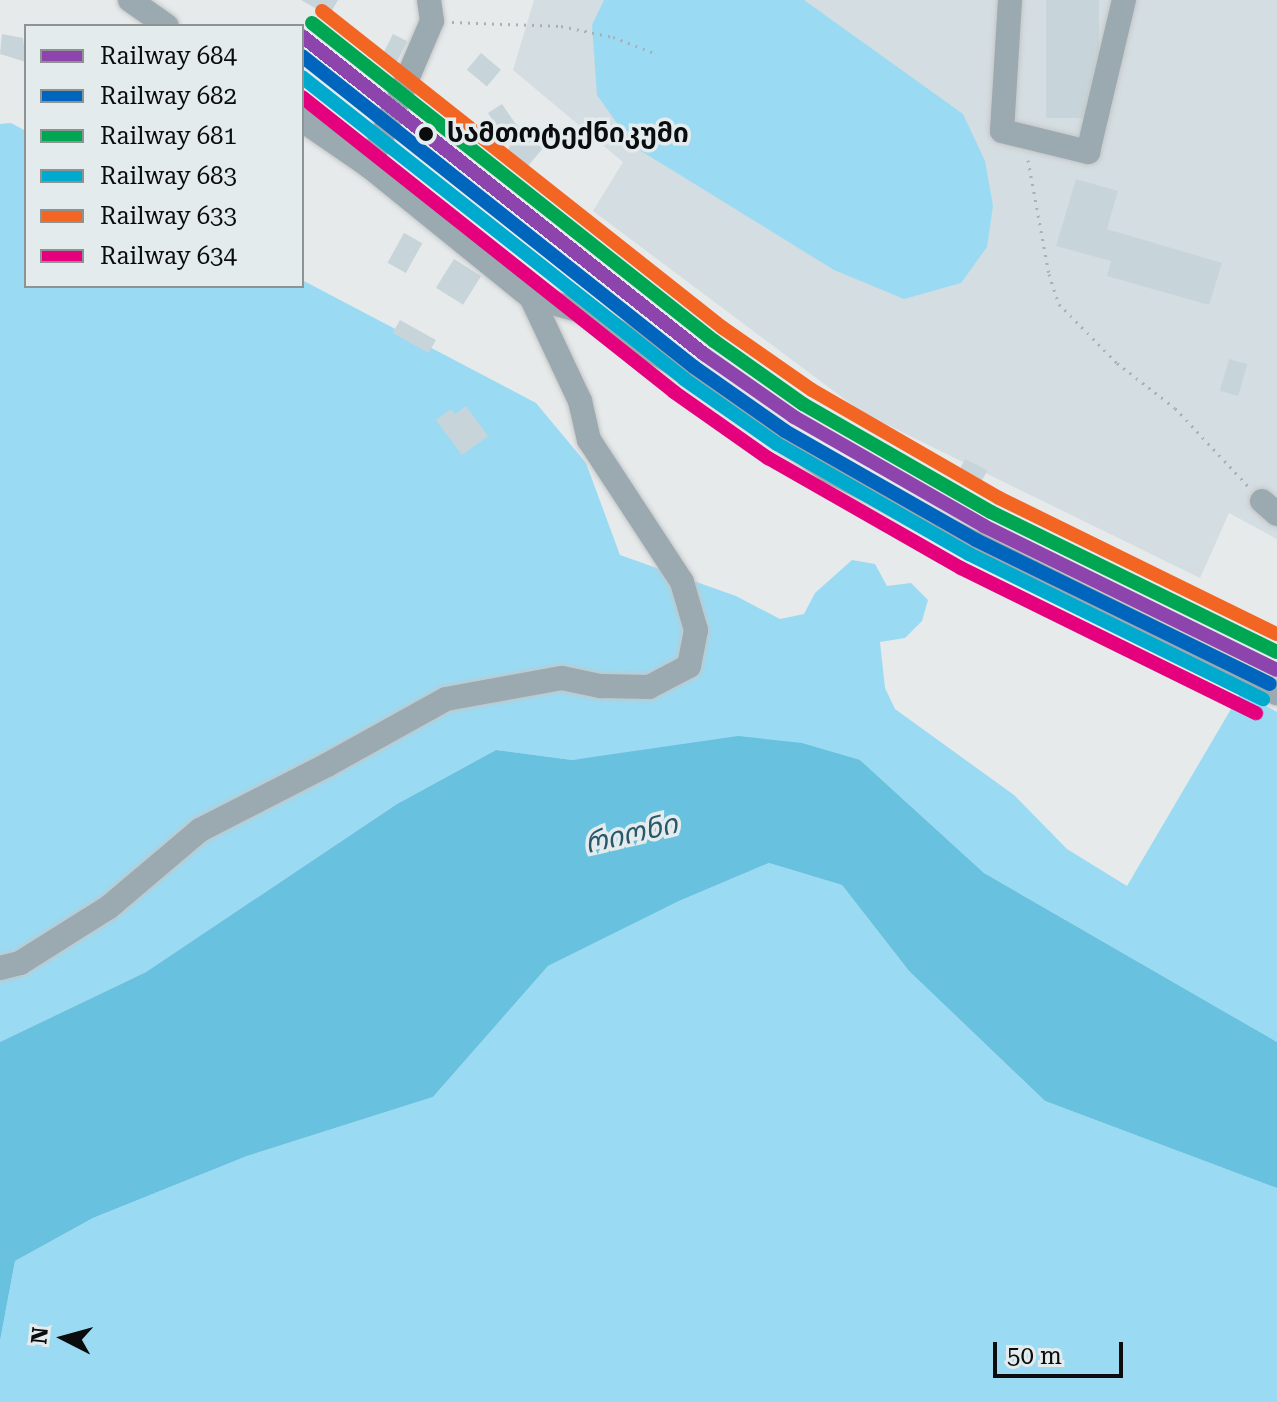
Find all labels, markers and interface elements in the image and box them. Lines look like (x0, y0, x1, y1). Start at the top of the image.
legend (24, 24, 304, 288)
text: Railway 684 (100, 42, 237, 70)
text: Railway 682 (100, 82, 237, 110)
place label: სამთოტექნიკუმი (447, 118, 689, 150)
marker: სამთოტექნიკუმი (412, 120, 440, 148)
text: Railway 681 (100, 122, 237, 150)
text: Railway 683 (100, 162, 237, 190)
text: Railway 633 (100, 202, 237, 230)
text: Railway 634 (100, 242, 237, 270)
water label: რიონი (581, 807, 681, 861)
north arrow (24, 1298, 104, 1378)
text: N (26, 1326, 53, 1345)
scale bar (997, 1326, 1127, 1376)
text: 50 m (1007, 1342, 1062, 1370)

